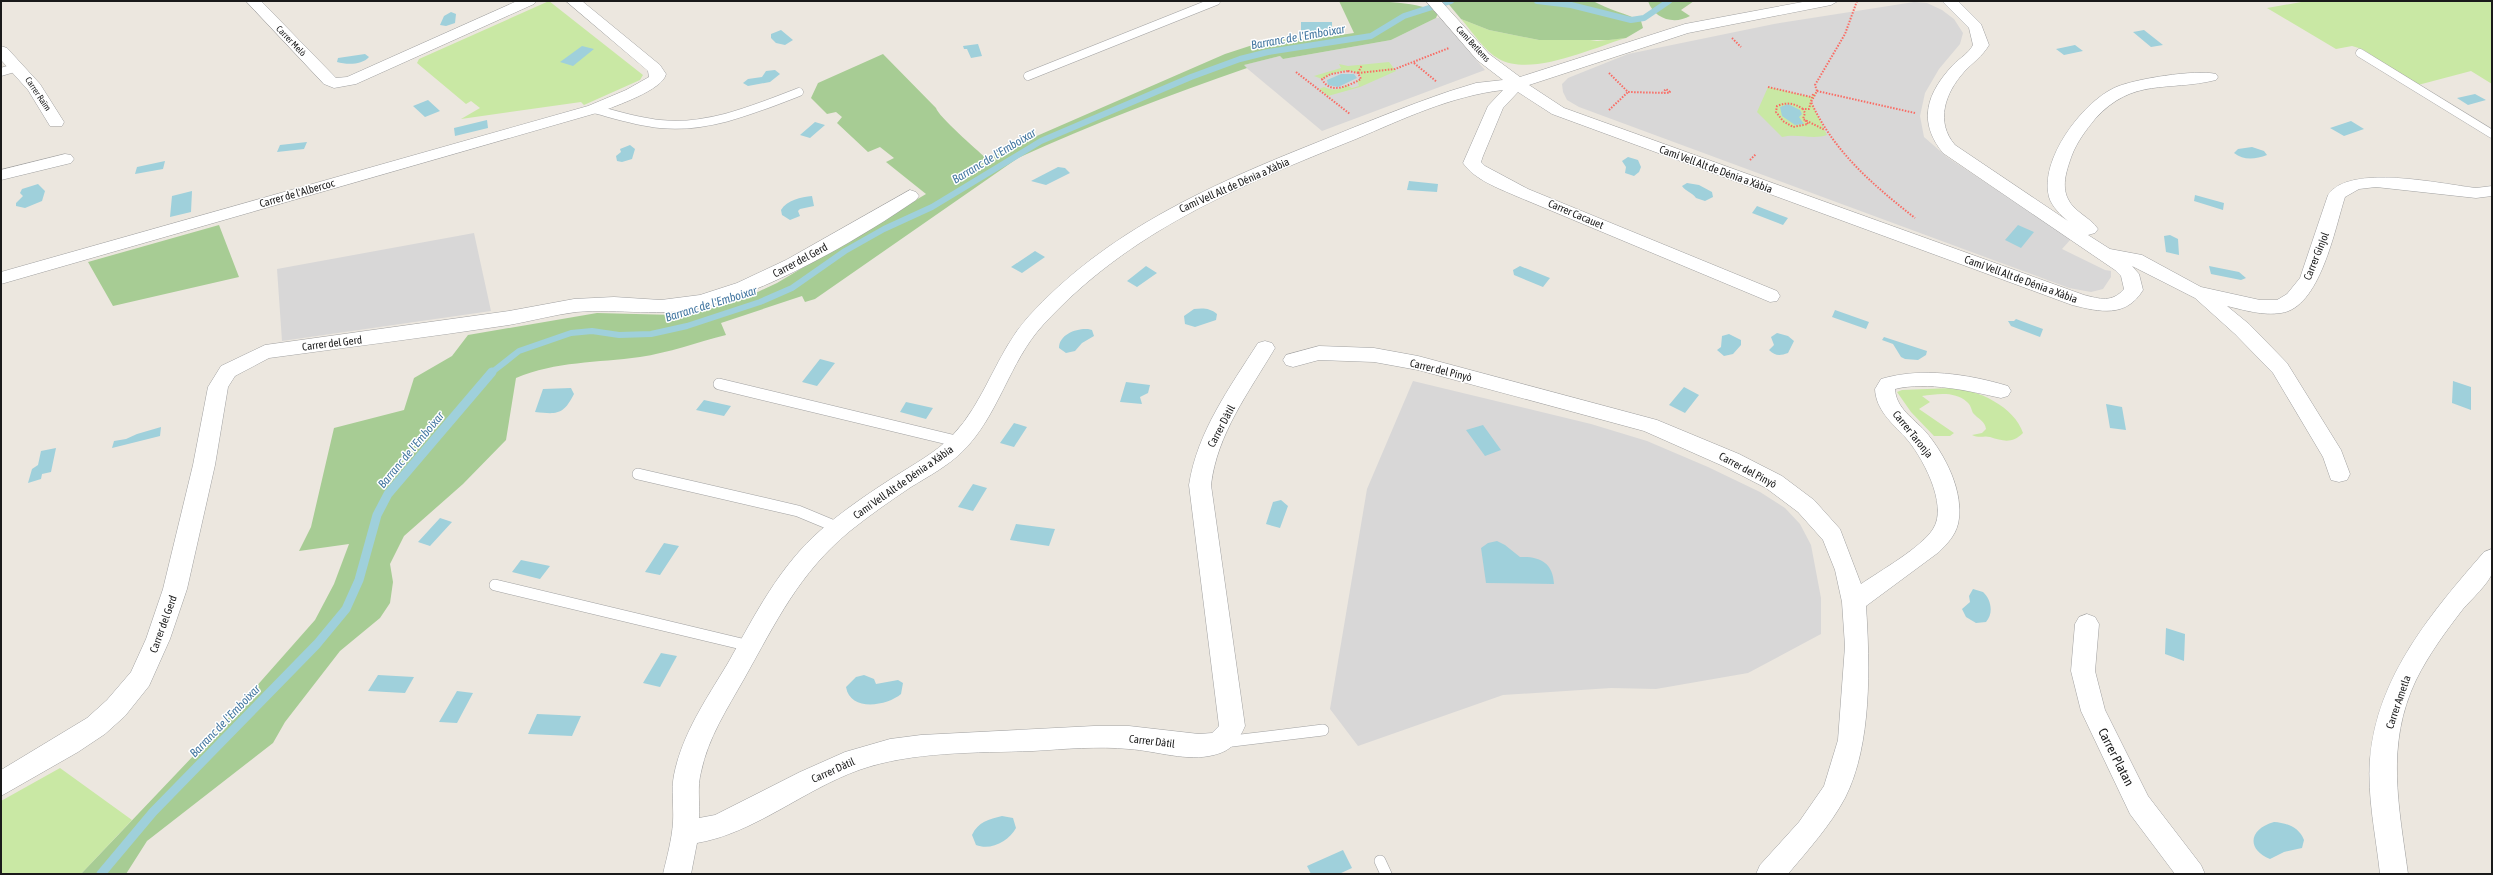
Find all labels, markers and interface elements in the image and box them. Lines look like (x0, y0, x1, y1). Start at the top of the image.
water label: Barranc de l'Emboixar (1250, 22, 1346, 52)
street label: Carrer Melò (274, 24, 308, 58)
street label: Camí Betlems (1454, 24, 1492, 64)
street label: Carrer Raïm (23, 75, 53, 113)
water label: Barranc de l'Emboixar (950, 125, 1039, 186)
street label: Camí Vell Alt de Dénia a Xàbia (1658, 143, 1774, 195)
street label: Camí Vell Alt de Dénia a Xàbia (1177, 155, 1291, 215)
street label: Carrer de l'Albercoc (258, 176, 337, 209)
street label: Carrer Cacauet (1546, 197, 1606, 231)
street label: Carrer Ginjol (2301, 230, 2331, 282)
street label: Carrer del Gerd (771, 241, 829, 279)
street label: Camí Vell Alt de Dénia a Xàbia (1963, 253, 2079, 305)
water label: Barranc de l'Emboixar (663, 283, 759, 325)
street label: Carrer del Gerd (301, 333, 363, 353)
street label: Carrer del Pinyò (1409, 356, 1473, 384)
street label: Carrer Dàtil (1205, 403, 1237, 449)
street label: Carrer Taronja (1890, 408, 1936, 460)
water label: Barranc de l'Emboixar (375, 409, 447, 491)
street label: Camí Vell Alt de Dénia a Xàbia (851, 443, 955, 521)
street label: Carrer del Pinyò (1717, 450, 1779, 490)
street label: Carrer del Gerd (147, 594, 179, 654)
street label: Carrer Ametla (2383, 674, 2413, 730)
water label: Barranc de l'Emboixar (187, 682, 263, 760)
street label: Carrer Platan (2095, 726, 2137, 788)
street label: Carrer Dàtil (1128, 732, 1176, 750)
street label: Carrer Dàtil (809, 755, 857, 785)

